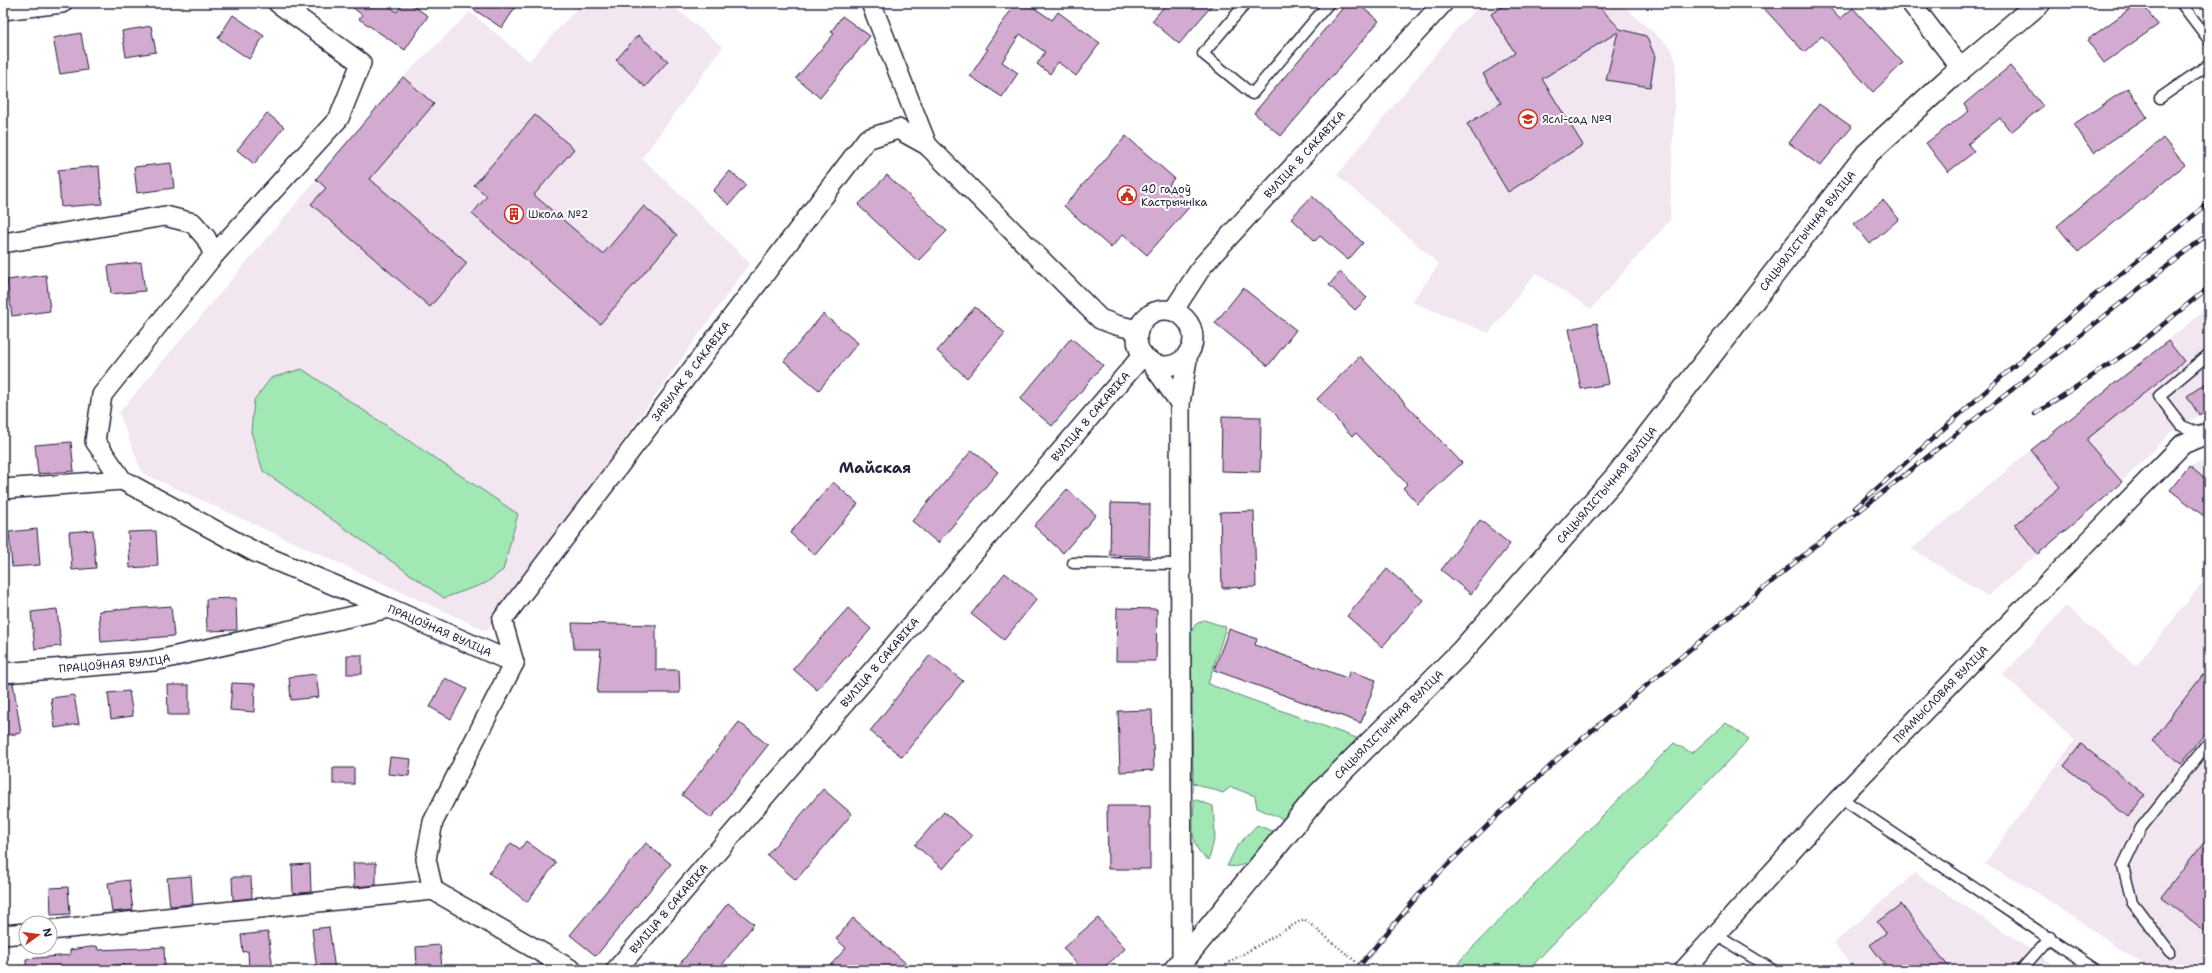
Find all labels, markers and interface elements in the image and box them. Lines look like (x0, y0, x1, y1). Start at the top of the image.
street label: ВУЛІЦА 8 САКАВІКА (1260, 107, 1348, 201)
school or university icon: Яслі-сад №9 (1517, 108, 1539, 130)
place label: Яслі-сад №9 (1542, 112, 1612, 127)
street label: САЦЫЯЛІСТЫЧНАЯ ВУЛІЦА (1756, 167, 1859, 294)
place label: 40 гадоў Кастрычніка (1141, 182, 1208, 210)
public building icon: 40 гадоў Кастрычніка (1116, 184, 1138, 206)
building icon: Школа №2 (503, 203, 525, 225)
place label: Школа №2 (528, 207, 588, 222)
street label: ЗАВУЛАК 8 САКАВІКА (648, 318, 734, 424)
street label: ВУЛІЦА 8 САКАВІКА (1048, 368, 1133, 465)
street label: САЦЫЯЛІСТЫЧНАЯ ВУЛІЦА (1553, 423, 1660, 547)
district label: Майская (839, 458, 911, 478)
street label: ПРАЦОЎНАЯ ВУЛІЦА (386, 601, 494, 660)
street label: ВУЛІЦА 8 САКАВІКА (837, 614, 922, 711)
street label: ПРАМЫСЛОВАЯ ВУЛІЦА (1890, 642, 1991, 746)
street label: ПРАЦОЎНАЯ ВУЛІЦА (58, 650, 172, 676)
street label: САЦЫЯЛІСТЫЧНАЯ ВУЛІЦА (1331, 666, 1447, 782)
street label: ВУЛІЦА 8 САКАВІКА (626, 860, 711, 957)
north arrow (18, 915, 58, 955)
text: N (39, 927, 56, 939)

